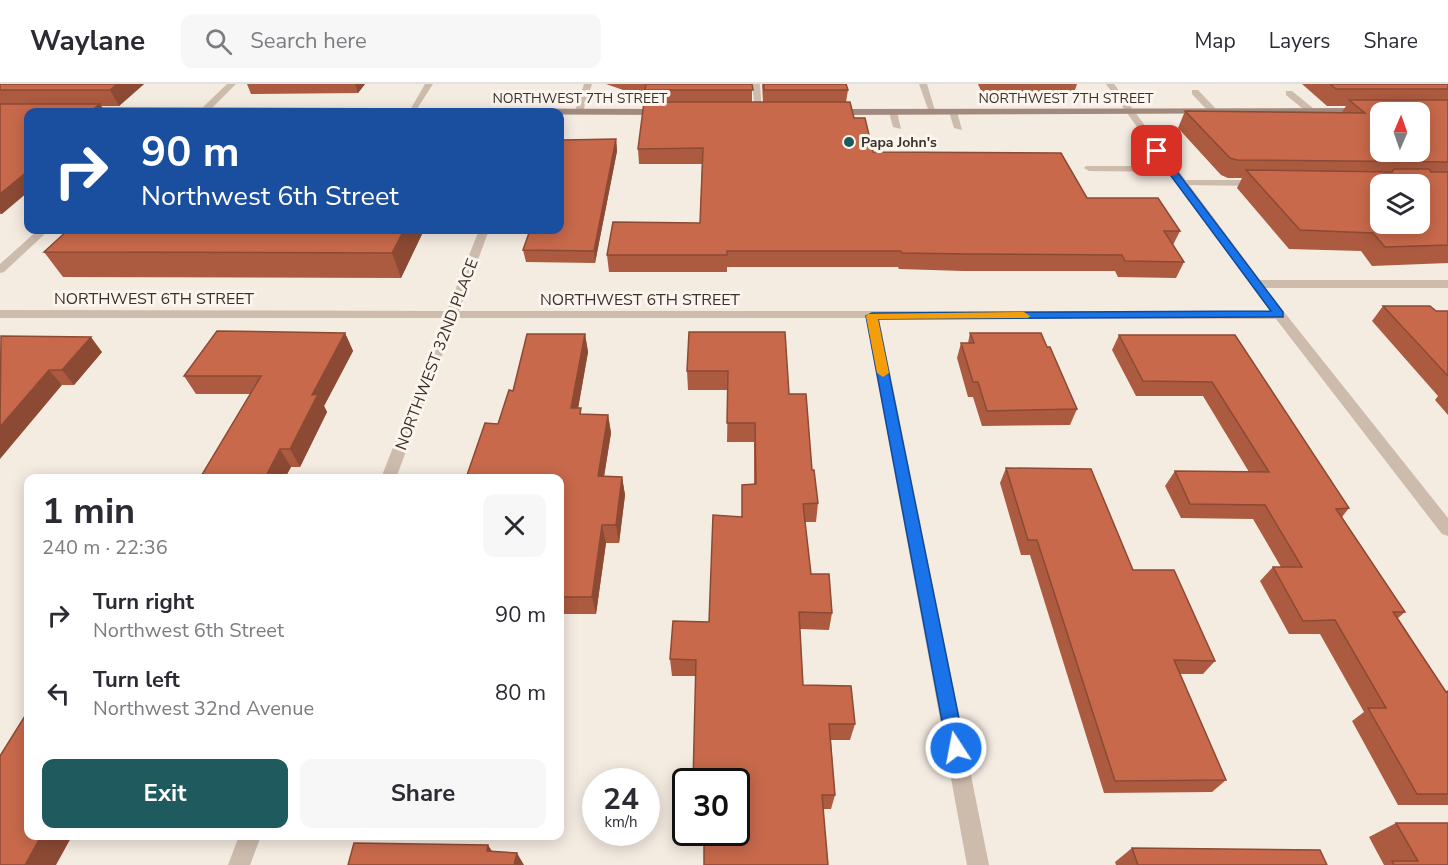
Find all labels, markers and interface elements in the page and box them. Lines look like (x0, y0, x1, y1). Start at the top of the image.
search box (181, 14, 601, 68)
text: Waylane (30, 22, 145, 60)
icon: search (202, 25, 235, 58)
text: Search here (250, 26, 367, 56)
text: Map (1194, 27, 1236, 55)
text: Layers (1269, 27, 1330, 55)
text: Share (1363, 27, 1418, 55)
street label: NORTHWEST 7TH STREET (493, 89, 668, 108)
street label: NORTHWEST 7TH STREET (979, 89, 1154, 108)
north arrow (1370, 102, 1430, 162)
map controls (1370, 102, 1430, 234)
text: 90 m (141, 124, 240, 181)
pin (1131, 125, 1182, 176)
icon: right (42, 132, 120, 210)
place label: Papa John's (861, 133, 937, 152)
icon: arrive (1140, 134, 1173, 167)
marker: Papa John's (842, 135, 856, 149)
button: layers (1370, 174, 1430, 234)
text: Northwest 6th Street (141, 178, 399, 215)
street label: NORTHWEST 32ND PLACE (390, 255, 484, 453)
street label: NORTHWEST 6TH STREET (54, 288, 254, 310)
street label: NORTHWEST 6TH STREET (540, 289, 740, 311)
text: 1 min (42, 487, 135, 536)
button: close (483, 494, 546, 557)
text: 240 m · 22:36 (42, 534, 168, 561)
text: Turn right (93, 587, 194, 617)
icon: right (42, 599, 75, 632)
text: 90 m (495, 600, 546, 630)
text: Northwest 6th Street (93, 617, 284, 644)
text: Turn left (93, 665, 180, 695)
icon: left (42, 677, 75, 710)
text: 80 m (495, 678, 546, 708)
text: Northwest 32nd Avenue (93, 695, 314, 722)
position arrow (924, 716, 988, 780)
button: Exit (42, 759, 288, 828)
button: Share (300, 759, 546, 828)
speed limit sign: 30 (672, 768, 750, 846)
text: 24 (603, 779, 639, 820)
text: km/h (604, 812, 638, 832)

